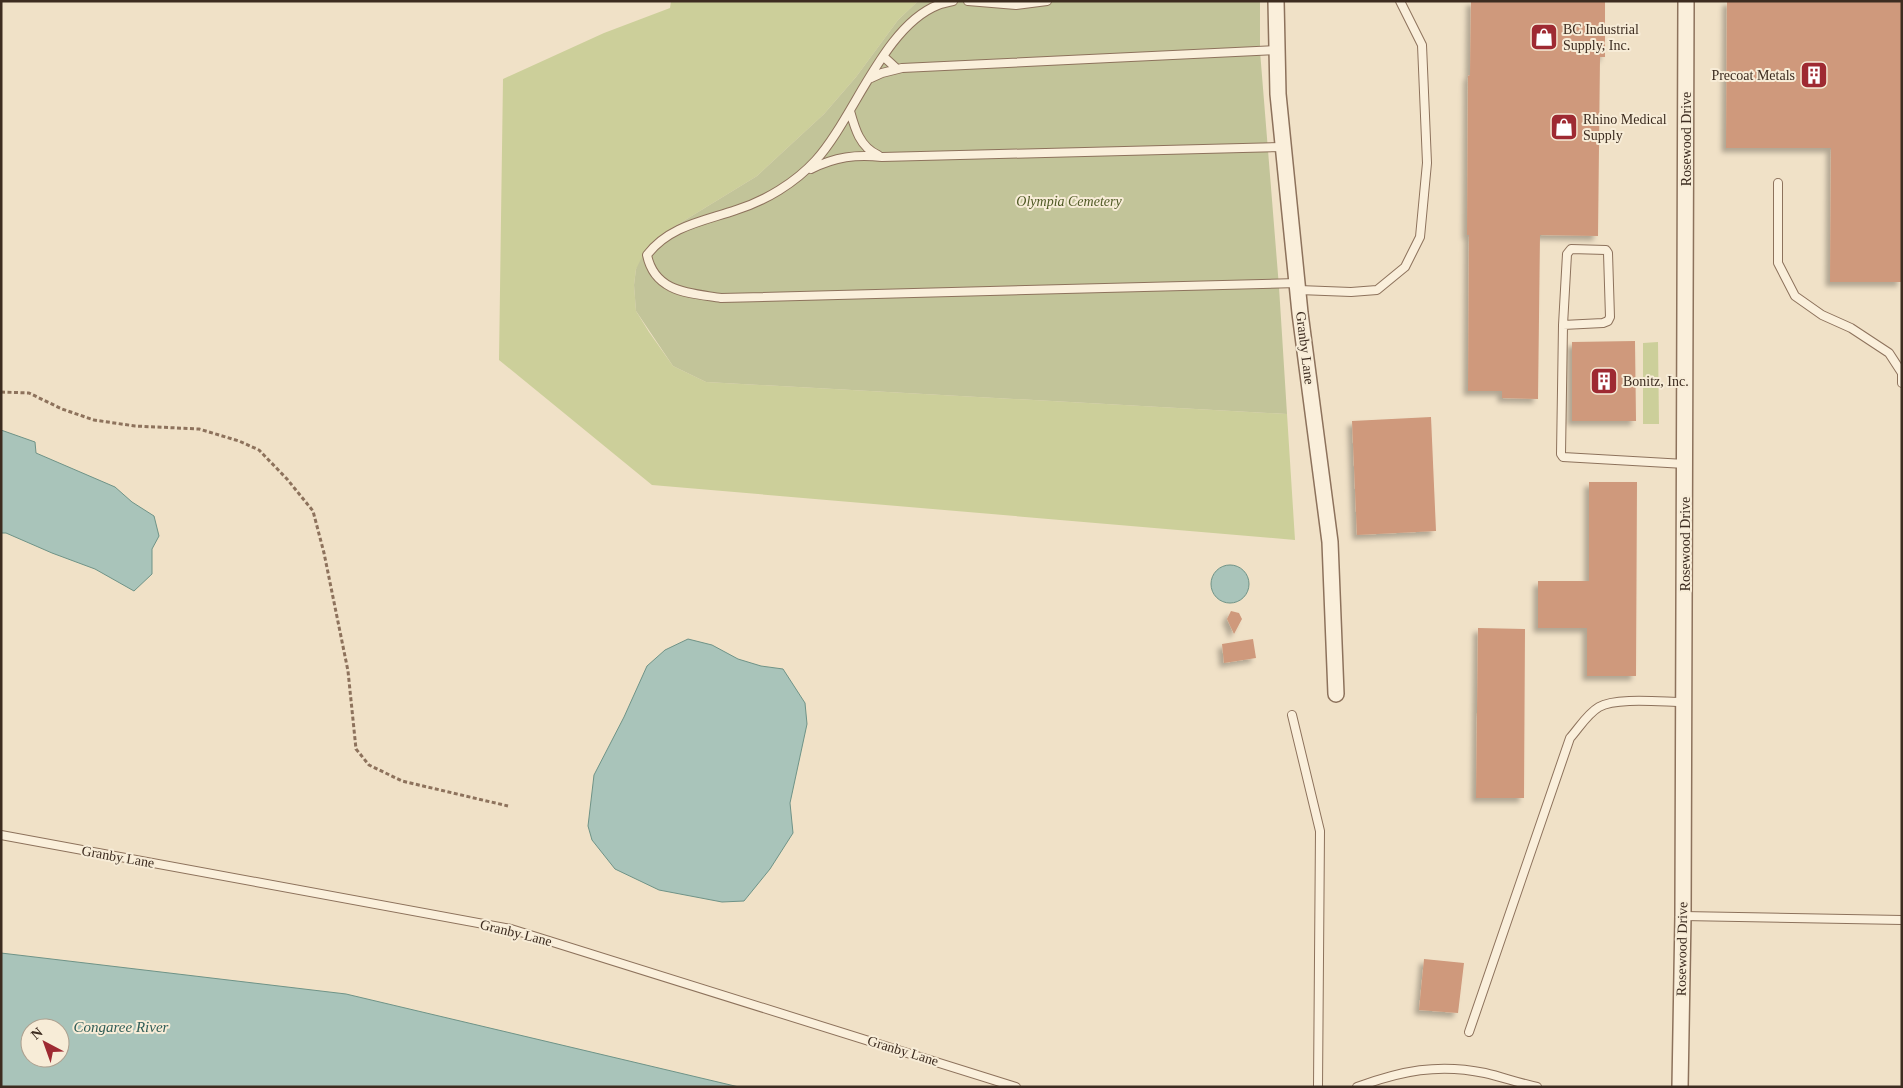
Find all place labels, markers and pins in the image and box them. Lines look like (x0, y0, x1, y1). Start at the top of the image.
shop icon: BC Industrial Supply, Inc. (1529, 22, 1559, 52)
place label: BC Industrial Supply, Inc. (1563, 22, 1639, 53)
building icon: Precoat Metals (1799, 60, 1829, 90)
place label: Precoat Metals (1711, 68, 1795, 83)
shop icon: Rhino Medical Supply (1549, 112, 1579, 142)
place label: Rhino Medical Supply (1583, 112, 1667, 143)
building icon: Bonitz, Inc. (1589, 366, 1619, 396)
place label: Bonitz, Inc. (1623, 374, 1689, 389)

